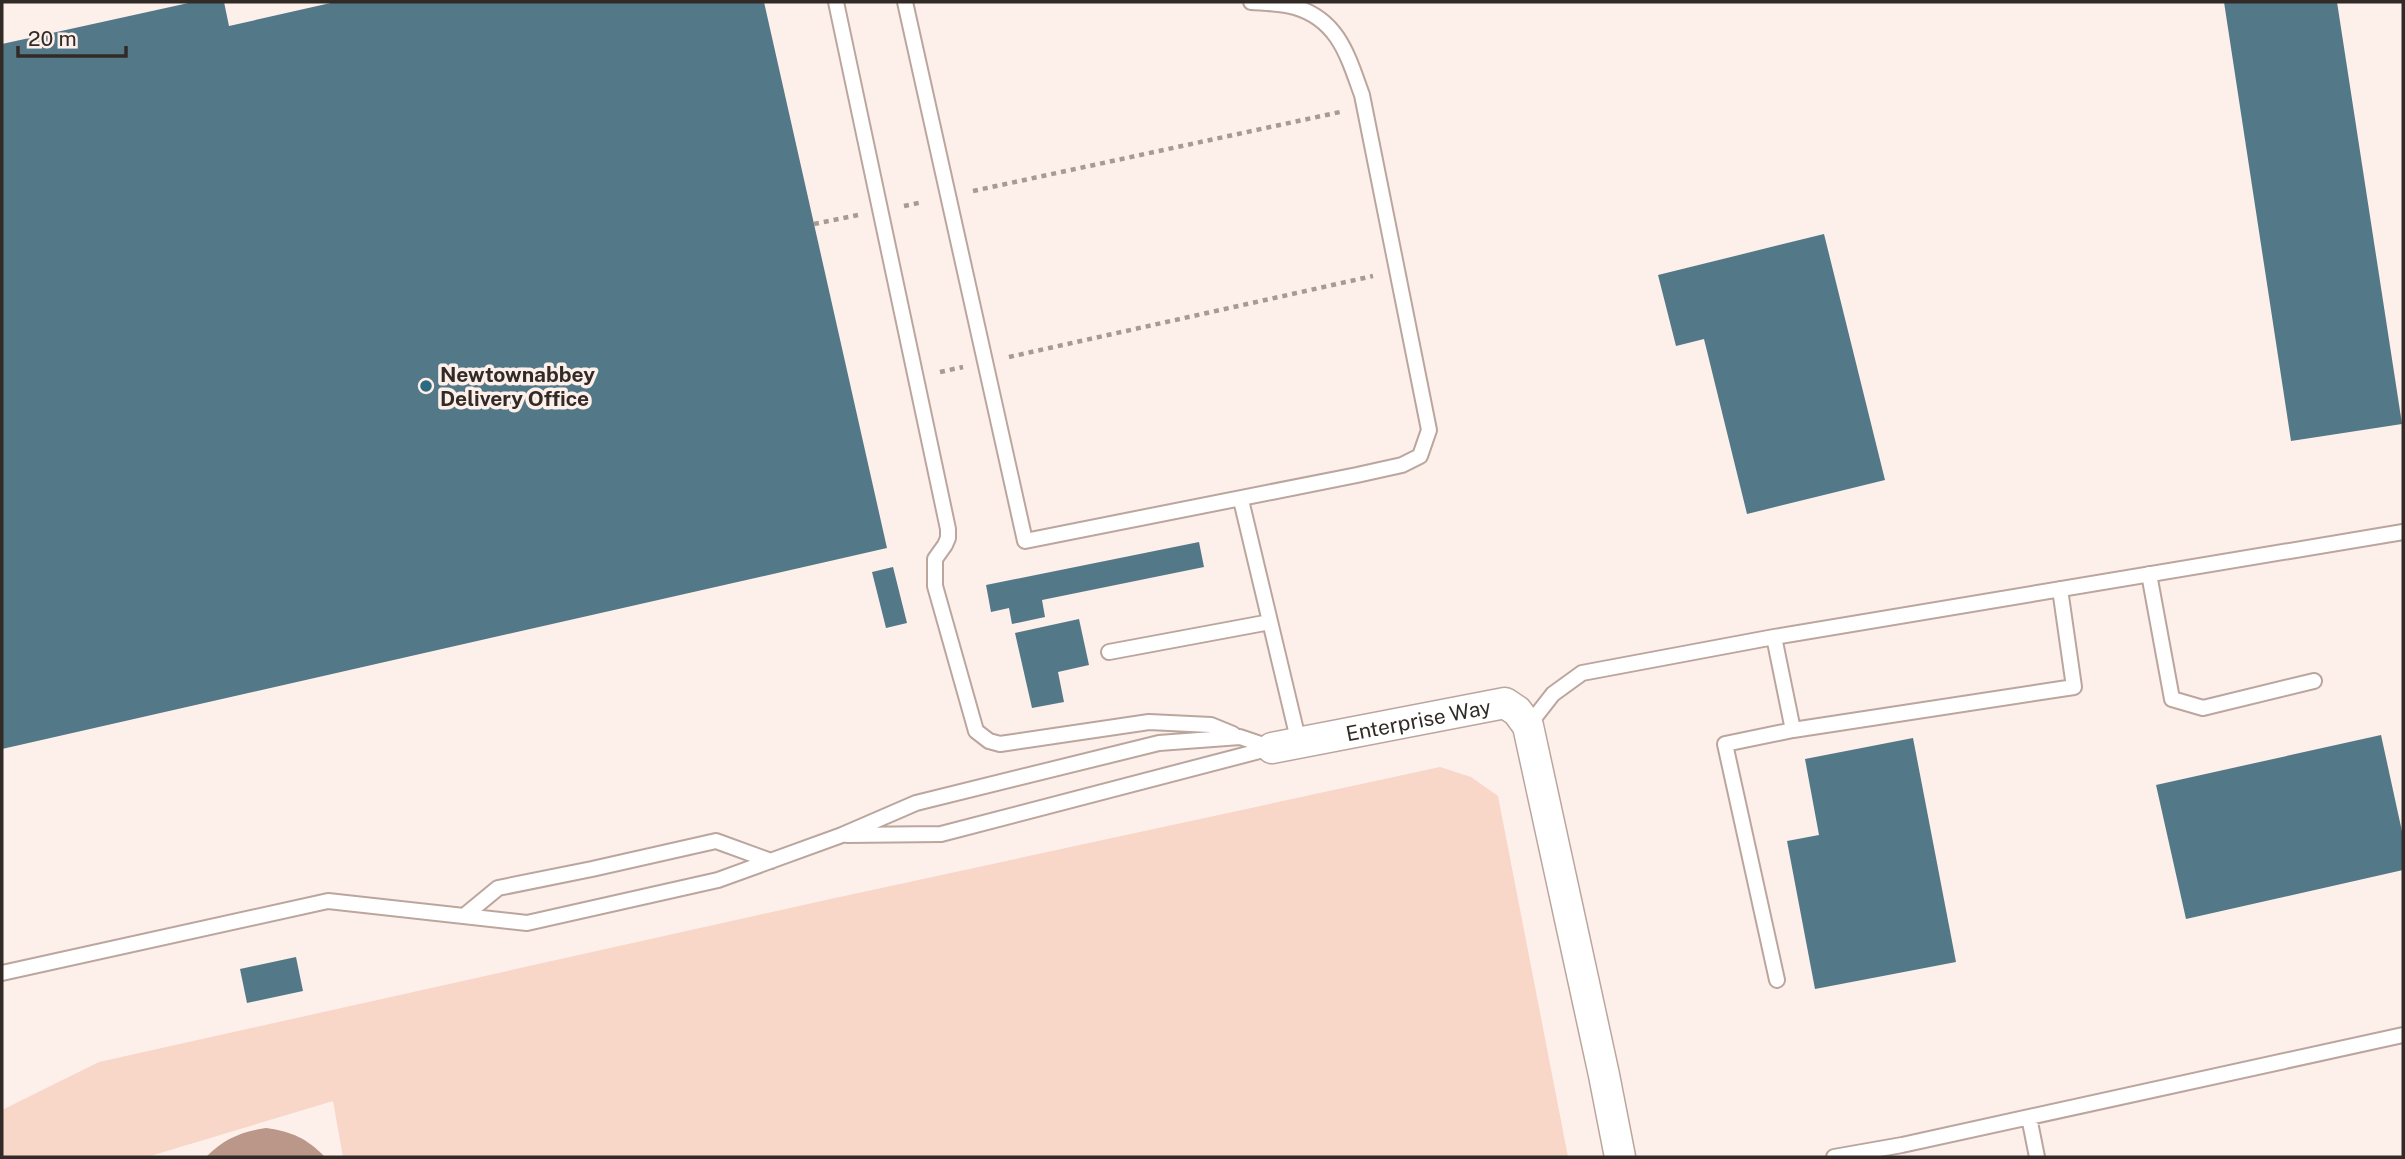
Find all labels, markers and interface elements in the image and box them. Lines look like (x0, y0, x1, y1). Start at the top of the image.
scale bar (18, 14, 126, 58)
text: 20 m (28, 26, 77, 51)
place label: Newtownabbey Delivery Office (440, 362, 595, 411)
marker: Newtownabbey Delivery Office (418, 378, 434, 394)
street label: Enterprise Way (1344, 694, 1493, 746)

